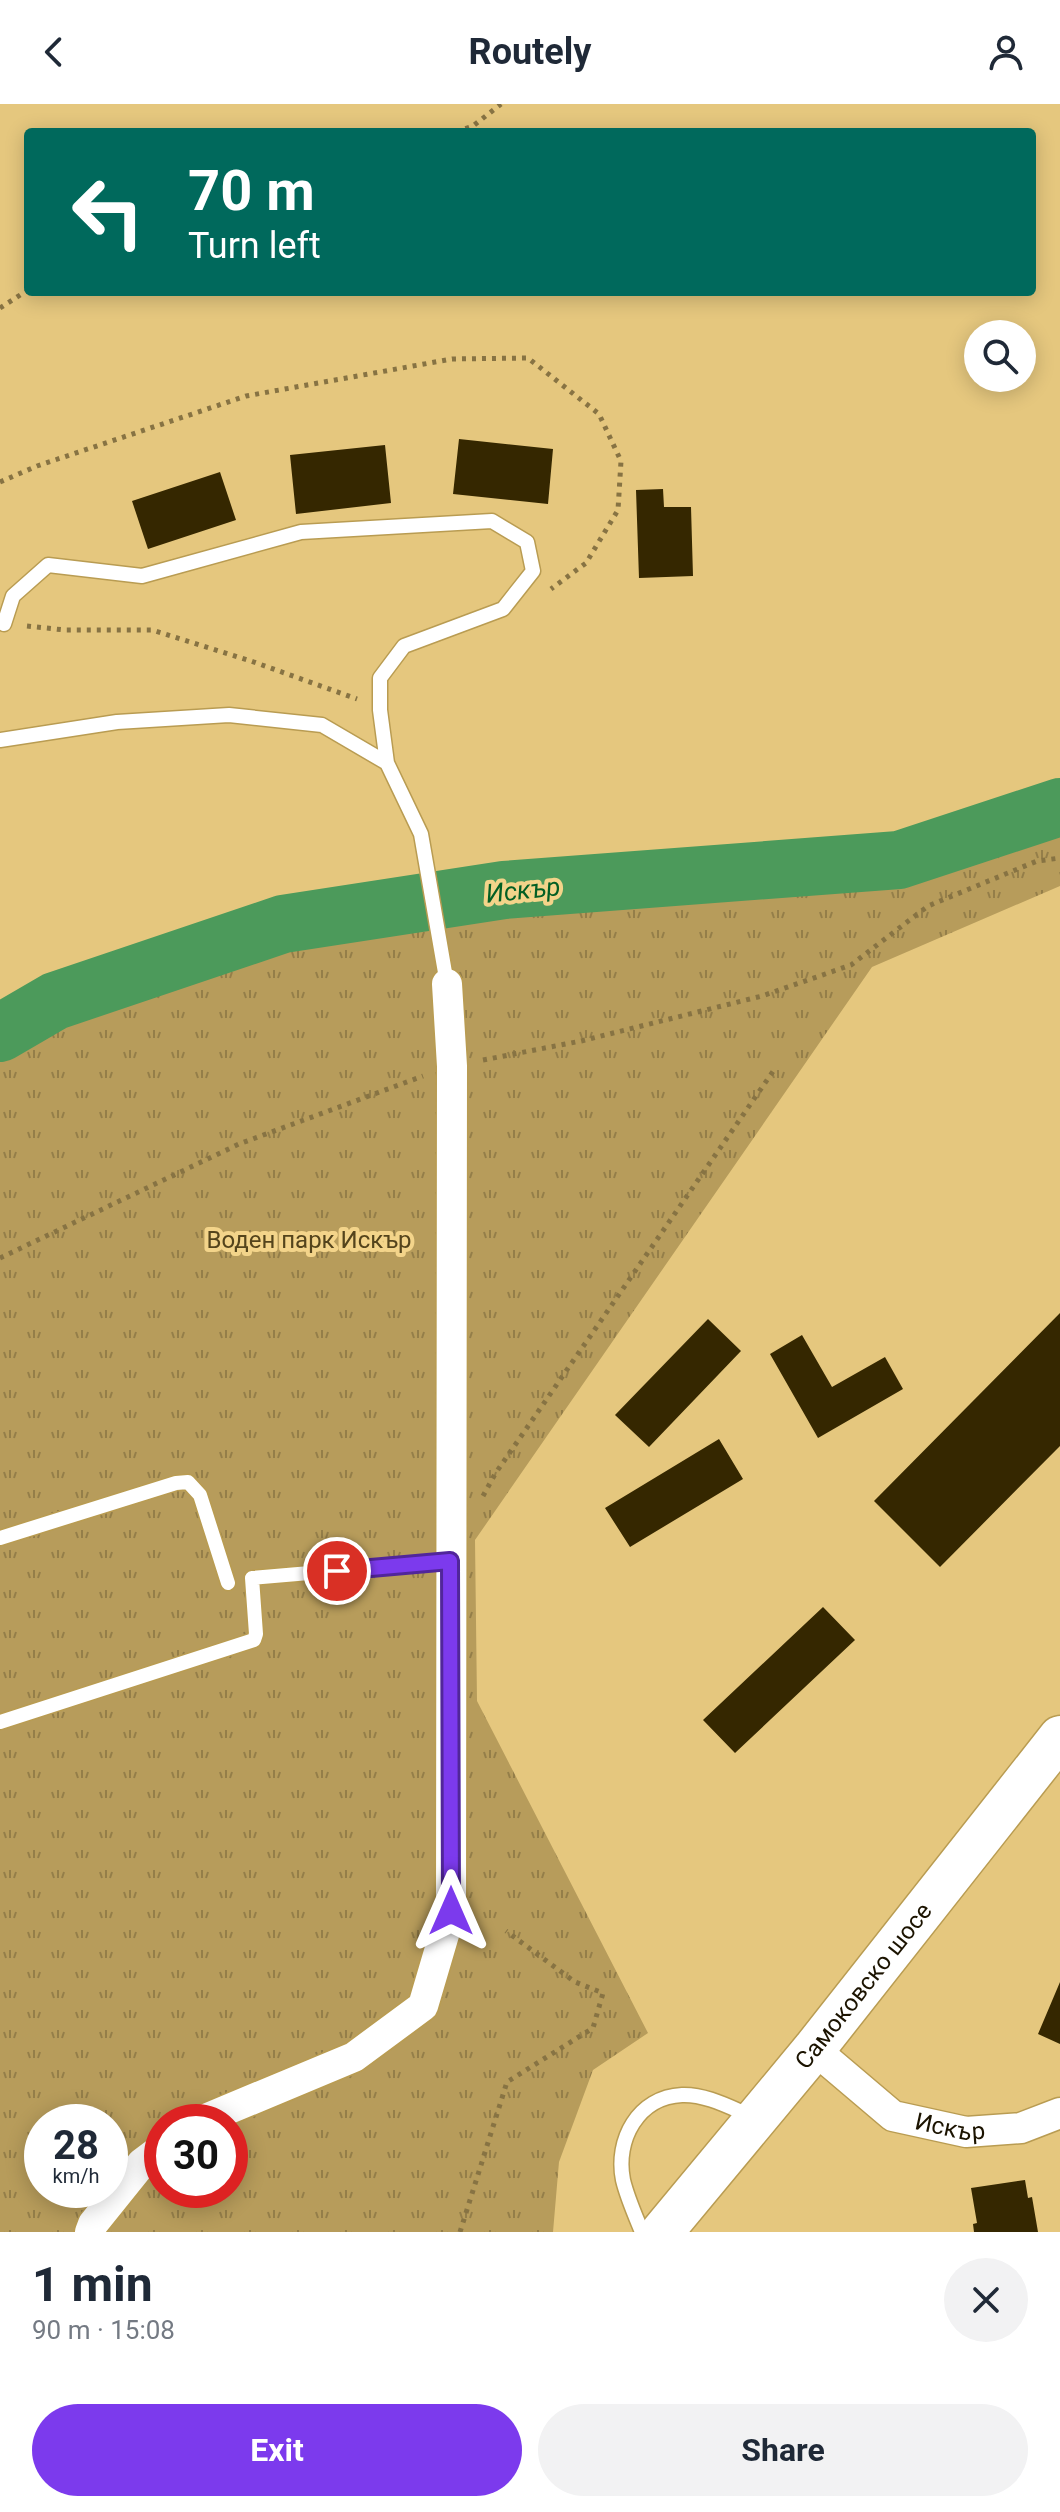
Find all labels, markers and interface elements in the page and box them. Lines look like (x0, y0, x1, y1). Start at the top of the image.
icon: back (32, 30, 76, 74)
icon: person (984, 30, 1028, 74)
text: Routely (469, 31, 591, 73)
text: 70 m (188, 158, 315, 224)
icon: left (56, 160, 160, 264)
text: Turn left (188, 225, 321, 267)
map controls (964, 320, 1036, 392)
button: search (964, 320, 1036, 392)
water label: Искър (484, 871, 562, 909)
park label: Воден парк Искър (206, 1226, 412, 1254)
pin (303, 1537, 371, 1605)
icon: arrive (315, 1549, 359, 1593)
position arrow (409, 1869, 493, 1953)
street label: Самоковско шосе (789, 1897, 938, 2075)
speed limit sign: 30 (144, 2104, 248, 2208)
street label: Искър (912, 2107, 986, 2147)
text: 28 (53, 2122, 99, 2169)
text: km/h (53, 2164, 99, 2188)
text: 1 min (32, 2256, 153, 2313)
button: close (944, 2258, 1028, 2342)
text: 90 m · 15:08 (32, 2315, 175, 2345)
button: Exit (32, 2404, 522, 2496)
button: Share (538, 2404, 1028, 2496)

